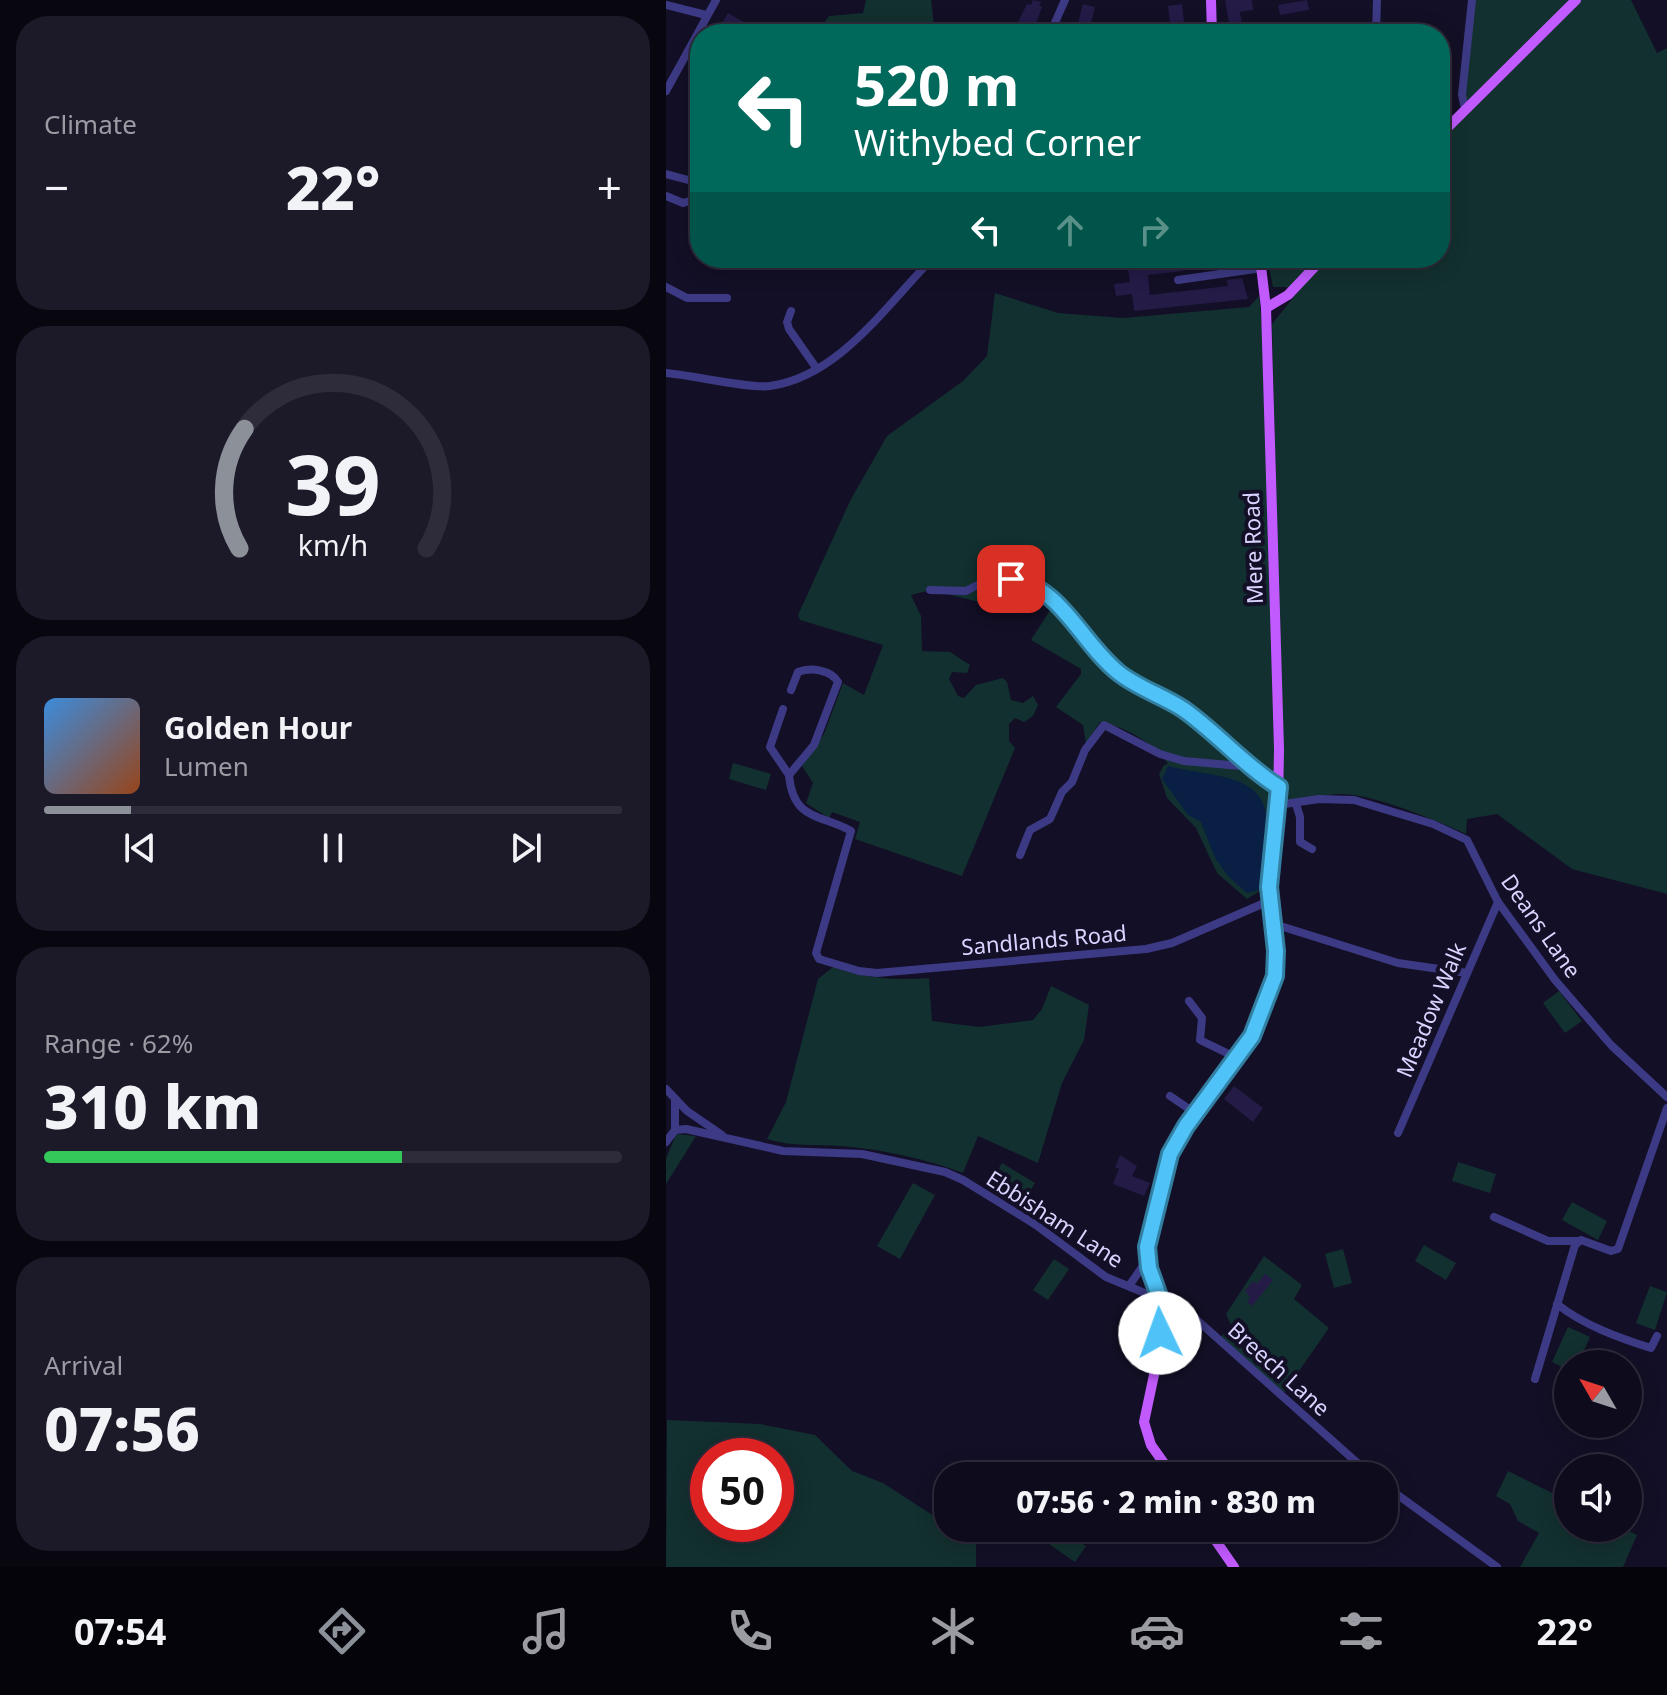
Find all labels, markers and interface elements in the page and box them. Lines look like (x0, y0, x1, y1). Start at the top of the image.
text: 520 m (854, 46, 1019, 122)
icon: left (722, 56, 826, 160)
text: Climate (44, 106, 137, 142)
text: Withybed Corner (854, 118, 1141, 167)
text: 22° (286, 146, 380, 228)
text: − (44, 157, 69, 217)
text: + (597, 157, 622, 217)
icon: left (964, 208, 1008, 252)
icon: ahead (1048, 208, 1092, 252)
icon: right (1132, 208, 1176, 252)
text: 39 (285, 426, 381, 539)
street label: Mere Road (1235, 492, 1269, 605)
text: km/h (298, 525, 368, 564)
pin (977, 545, 1045, 613)
icon: arrive (989, 557, 1033, 601)
text: Golden Hour (164, 707, 352, 748)
text: Lumen (164, 748, 249, 784)
icon: previous (118, 826, 162, 870)
icon: pause (311, 826, 355, 870)
icon: next (504, 826, 548, 870)
street label: Deans Lane (1495, 867, 1589, 983)
street label: Sandlands Road (960, 917, 1128, 961)
street label: Meadow Walk (1388, 937, 1472, 1082)
text: Range · 62% (44, 1025, 193, 1061)
text: 310 km (44, 1065, 261, 1147)
street label: Ebbisham Lane (981, 1163, 1130, 1274)
position arrow (1118, 1291, 1202, 1375)
street label: Breech Lane (1222, 1314, 1337, 1422)
text: Arrival (44, 1347, 123, 1383)
north arrow (1554, 1350, 1642, 1438)
map controls (1554, 1350, 1642, 1542)
text: 07:56 (44, 1387, 200, 1469)
speed limit sign: 50 (690, 1438, 794, 1542)
button: sound (1554, 1454, 1642, 1542)
text: 07:56 · 2 min · 830 m (1016, 1481, 1316, 1522)
icon: directions (314, 1603, 370, 1659)
icon: music (518, 1603, 574, 1659)
icon: phone (722, 1603, 778, 1659)
icon: climate (925, 1603, 981, 1659)
icon: car (1129, 1603, 1185, 1659)
icon: filters (1333, 1603, 1389, 1659)
text: 07:54 (74, 1607, 166, 1656)
text: 22° (1537, 1607, 1593, 1656)

